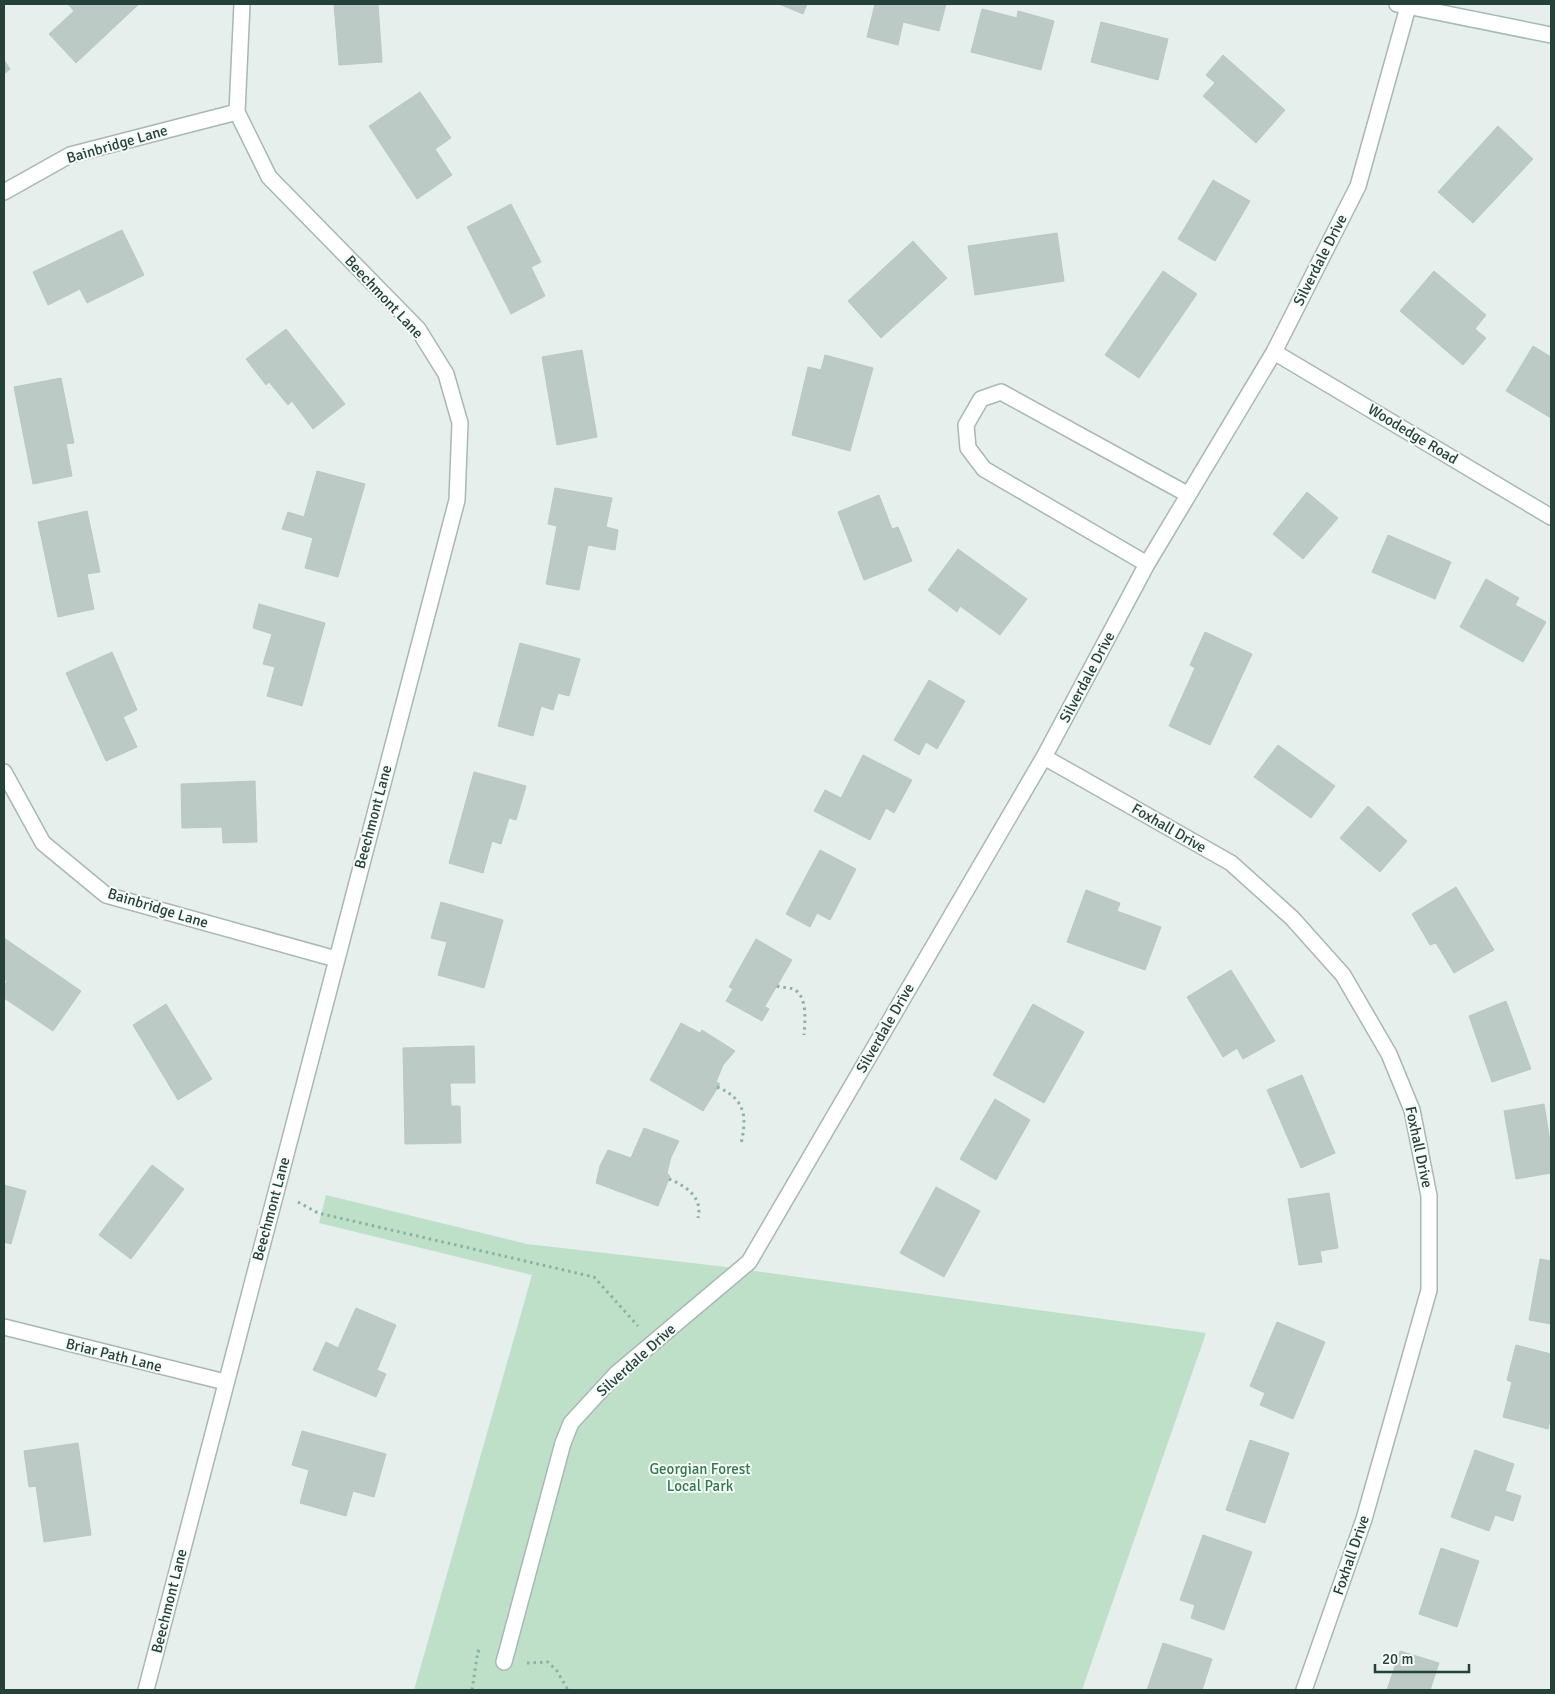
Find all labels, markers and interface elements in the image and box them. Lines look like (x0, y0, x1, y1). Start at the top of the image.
street label: Bainbridge Lane (64, 121, 170, 167)
street label: Silverdale Drive (1289, 211, 1351, 309)
street label: Beechmont Lane (341, 252, 427, 342)
street label: Woodedge Road (1365, 400, 1461, 468)
street label: Silverdale Drive (1055, 628, 1119, 726)
street label: Beechmont Lane (350, 763, 396, 871)
street label: Foxhall Drive (1129, 799, 1209, 857)
street label: Bainbridge Lane (105, 884, 211, 932)
street label: Silverdale Drive (852, 980, 918, 1076)
street label: Foxhall Drive (1402, 1104, 1436, 1190)
street label: Beechmont Lane (248, 1155, 294, 1263)
street label: Silverdale Drive (593, 1320, 679, 1400)
street label: Briar Path Lane (64, 1334, 164, 1376)
park label: Georgian Forest Local Park (649, 1460, 751, 1495)
street label: Foxhall Drive (1329, 1513, 1373, 1597)
street label: Beechmont Lane (147, 1547, 191, 1655)
scale bar (1375, 1642, 1469, 1674)
text: 20 m (1382, 1650, 1413, 1668)

